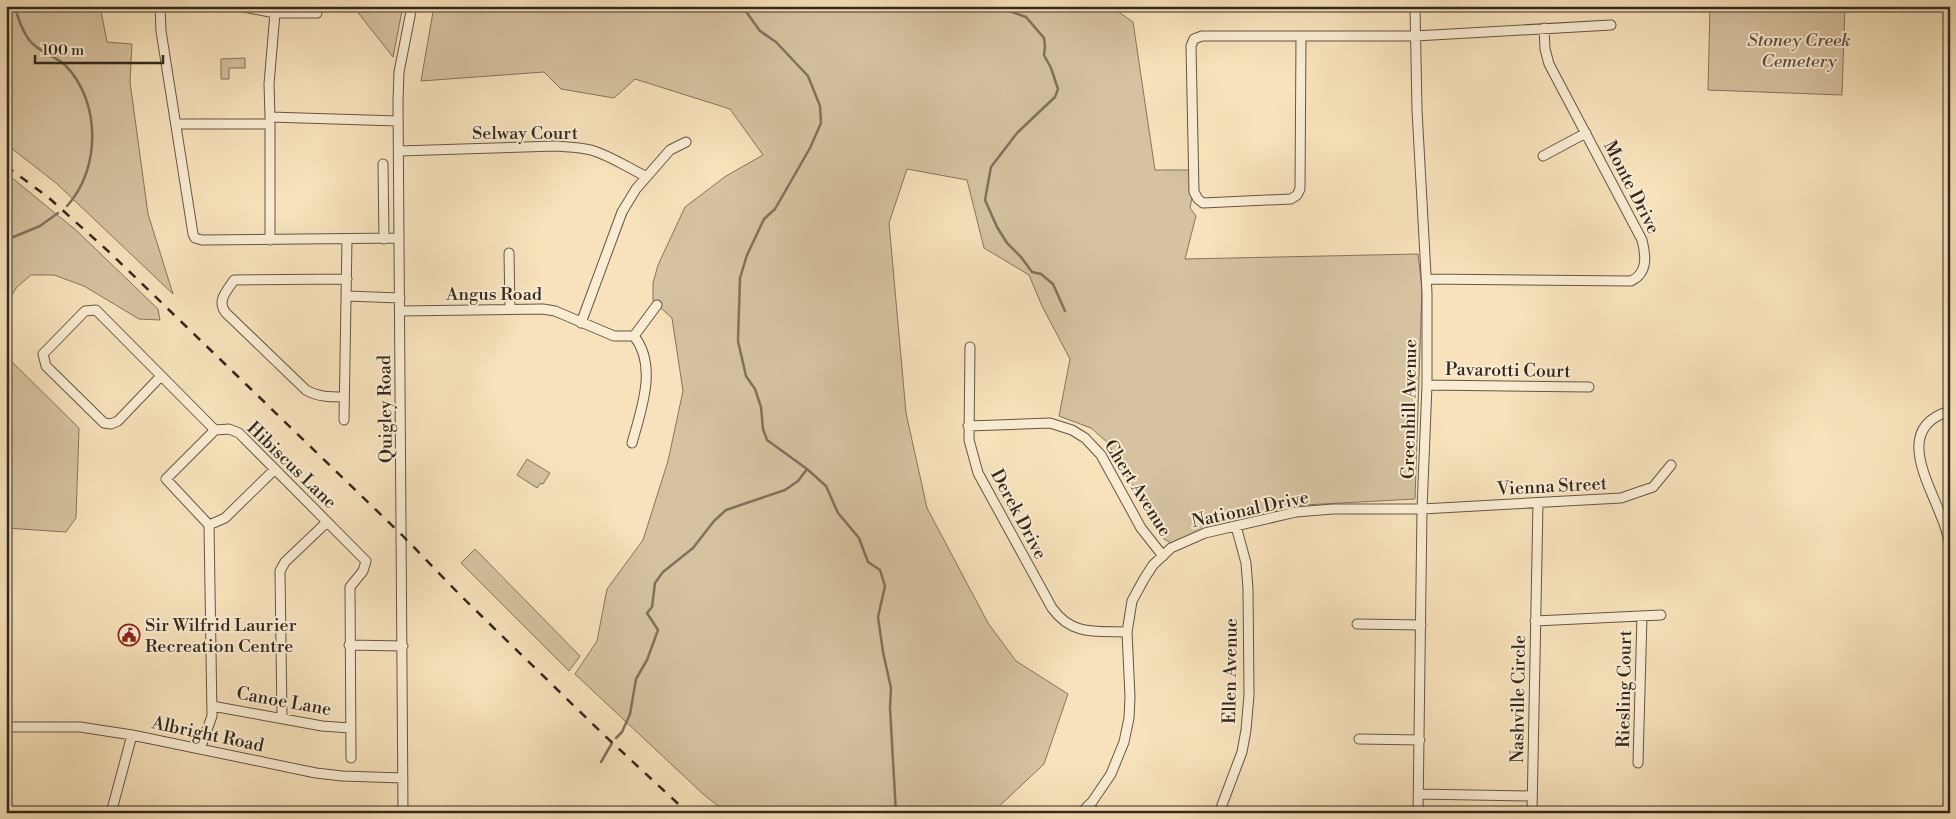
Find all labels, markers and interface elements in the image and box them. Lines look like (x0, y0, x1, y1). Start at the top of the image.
park label: Stoney Creek Cemetery (1747, 29, 1851, 73)
scale bar (35, 32, 162, 64)
text: 100 m (42, 41, 84, 60)
street label: Selway Court (472, 122, 579, 145)
street label: Monte Drive (1598, 137, 1665, 238)
street label: Angus Road (445, 283, 543, 306)
street label: Greenhill Avenue (1397, 339, 1422, 479)
street label: Quigley Road (373, 354, 398, 463)
street label: Pavarotti Court (1445, 358, 1572, 383)
street label: Hibiscus Lane (242, 417, 341, 514)
street label: Chert Avenue (1099, 436, 1176, 541)
street label: Derek Drive (985, 465, 1052, 563)
street label: Vienna Street (1495, 472, 1608, 501)
street label: National Drive (1189, 486, 1311, 533)
place label: Sir Wilfrid Laurier Recreation Centre (145, 614, 297, 658)
street label: Ellen Avenue (1218, 618, 1243, 724)
public building icon: Sir Wilfrid Laurier Recreation Centre (117, 623, 141, 647)
street label: Riesling Court (1612, 629, 1637, 748)
street label: Nashville Circle (1506, 635, 1531, 763)
street label: Canoe Lane (235, 682, 333, 721)
street label: Albright Road (149, 711, 267, 758)

